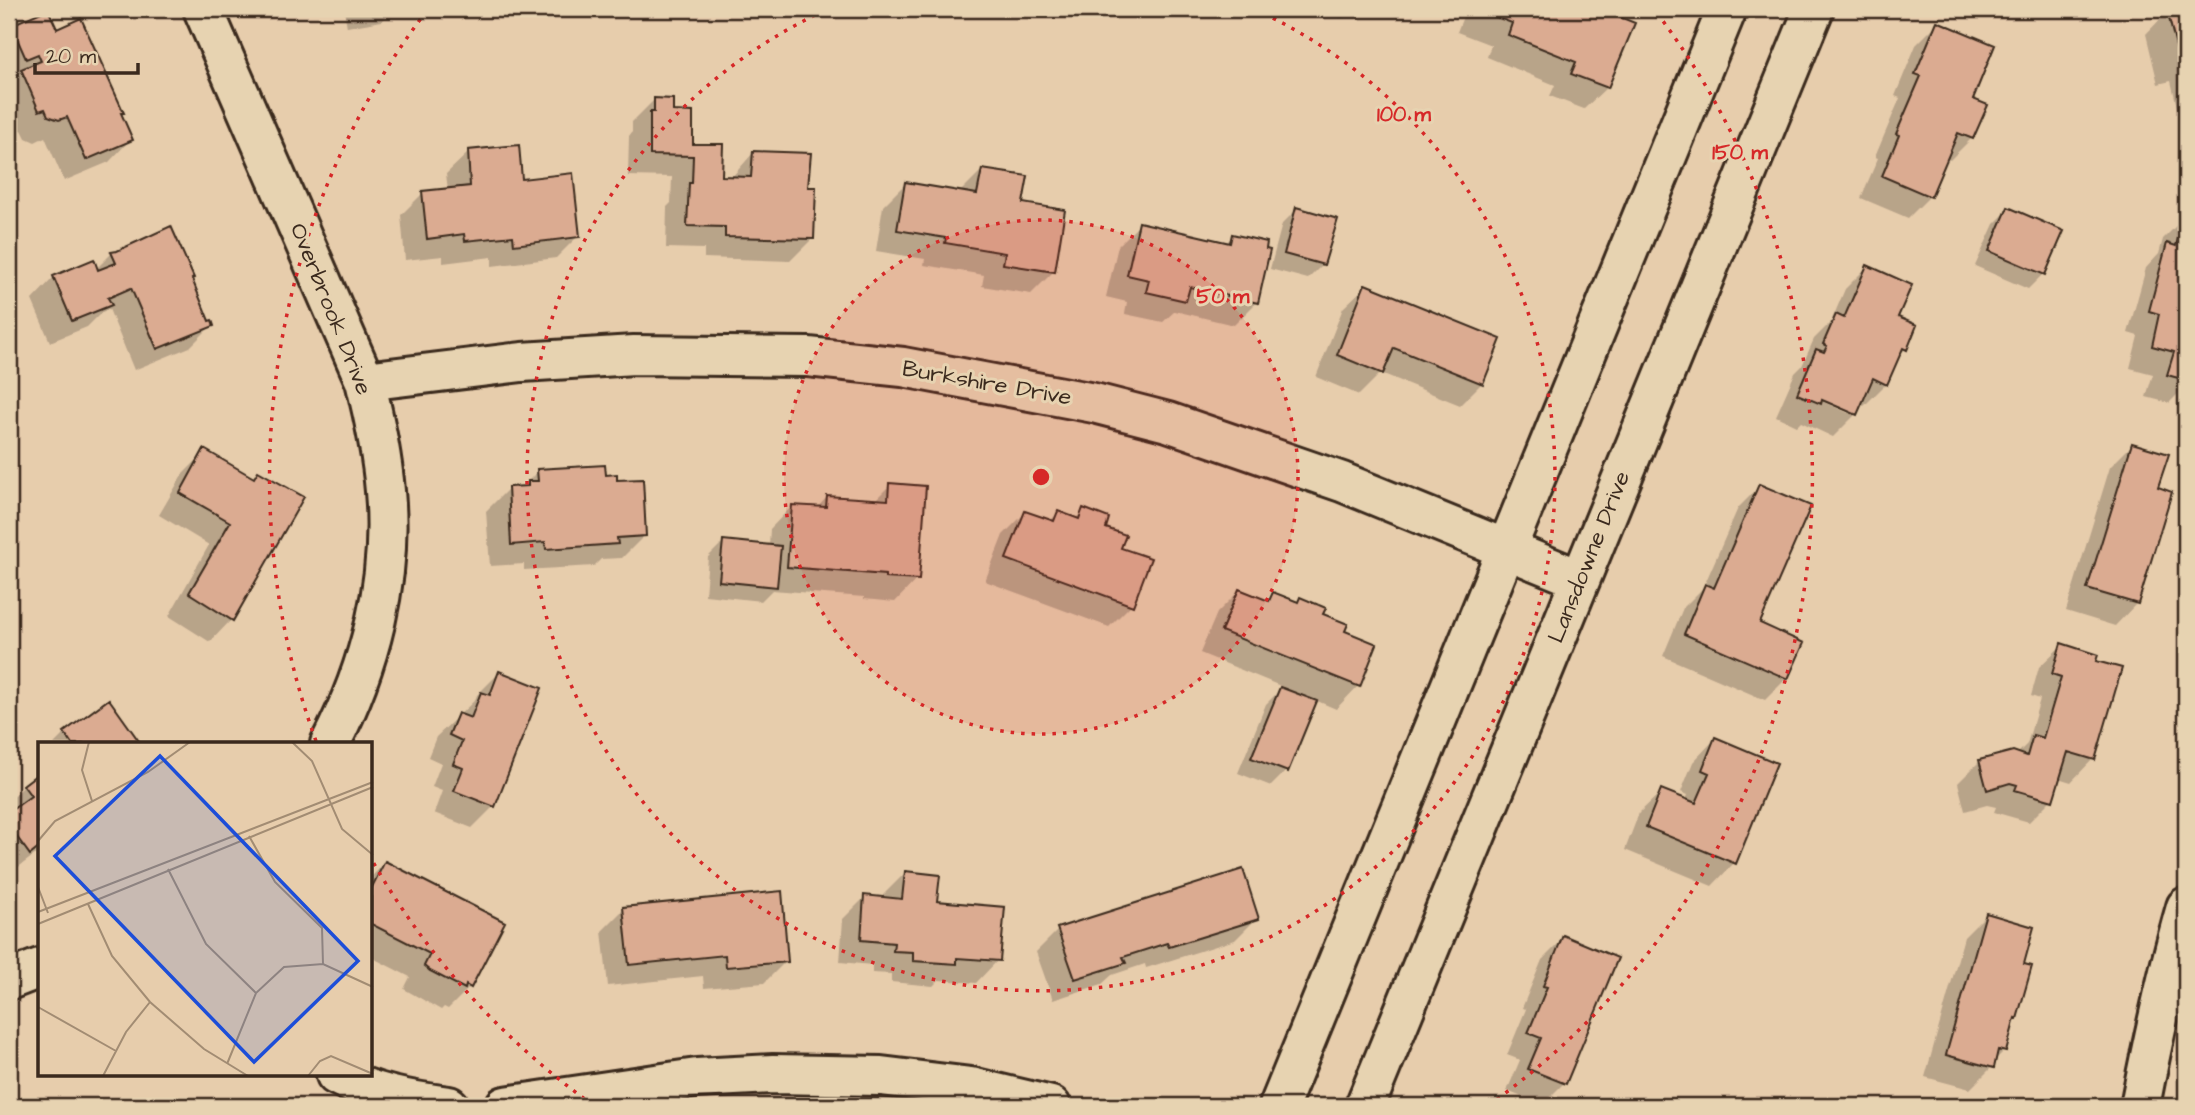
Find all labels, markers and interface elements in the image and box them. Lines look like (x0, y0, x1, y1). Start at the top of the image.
scale bar (35, 32, 138, 76)
text: 20 m (46, 42, 97, 71)
text: 100 m (1377, 100, 1432, 129)
text: 150 m (1712, 138, 1768, 167)
street label: Overbrook Drive (282, 218, 380, 400)
text: 50 m (1197, 282, 1250, 311)
street label: Burkshire Drive (900, 352, 1074, 414)
centre of rings (1029, 465, 1053, 489)
street label: Lansdowne Drive (1540, 466, 1638, 648)
inset map (38, 742, 373, 1076)

